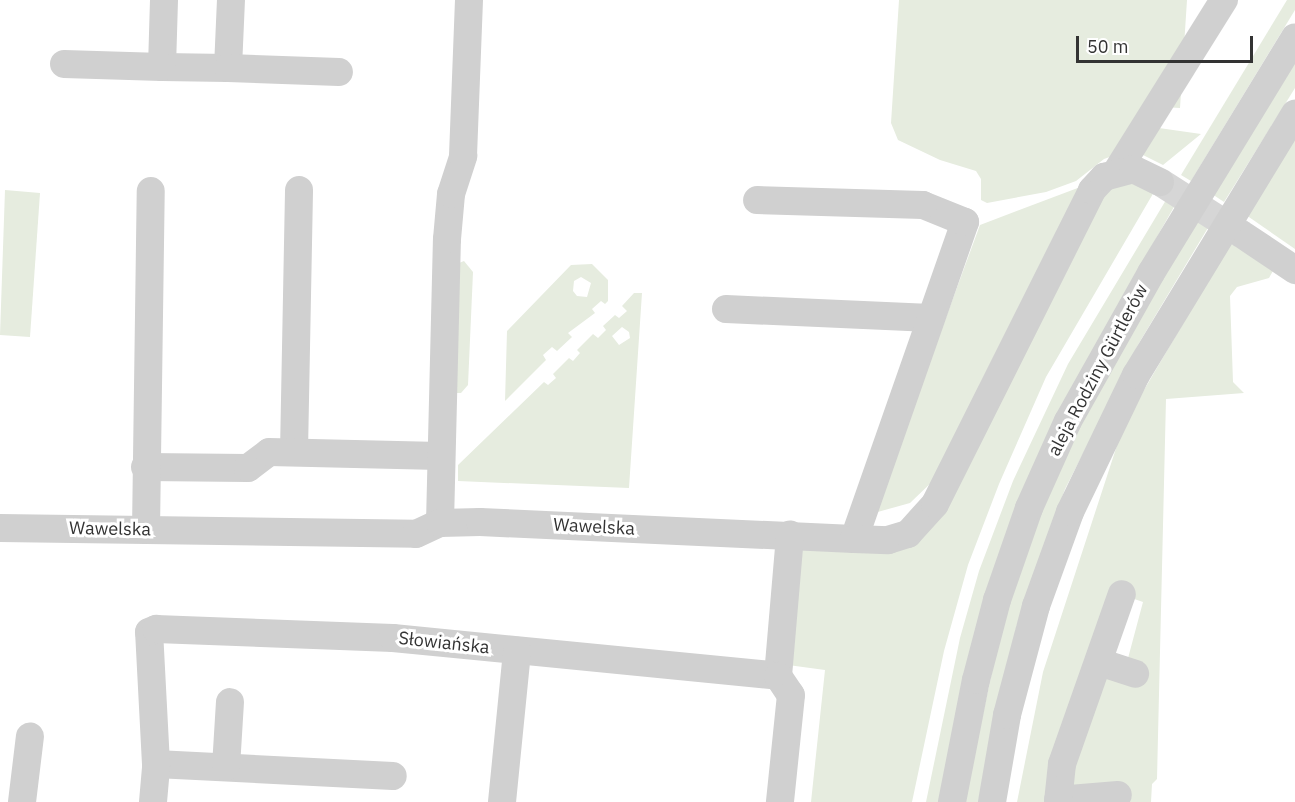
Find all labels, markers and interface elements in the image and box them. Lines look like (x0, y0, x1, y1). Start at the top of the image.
scale bar (1079, 24, 1256, 62)
text: 50 m (1087, 35, 1129, 58)
street label: aleja Rodziny Gürtlerów (1044, 280, 1152, 460)
street label: Wawelska (553, 514, 635, 540)
street label: Wawelska (69, 517, 151, 541)
street label: Słowiańska (397, 627, 491, 659)

